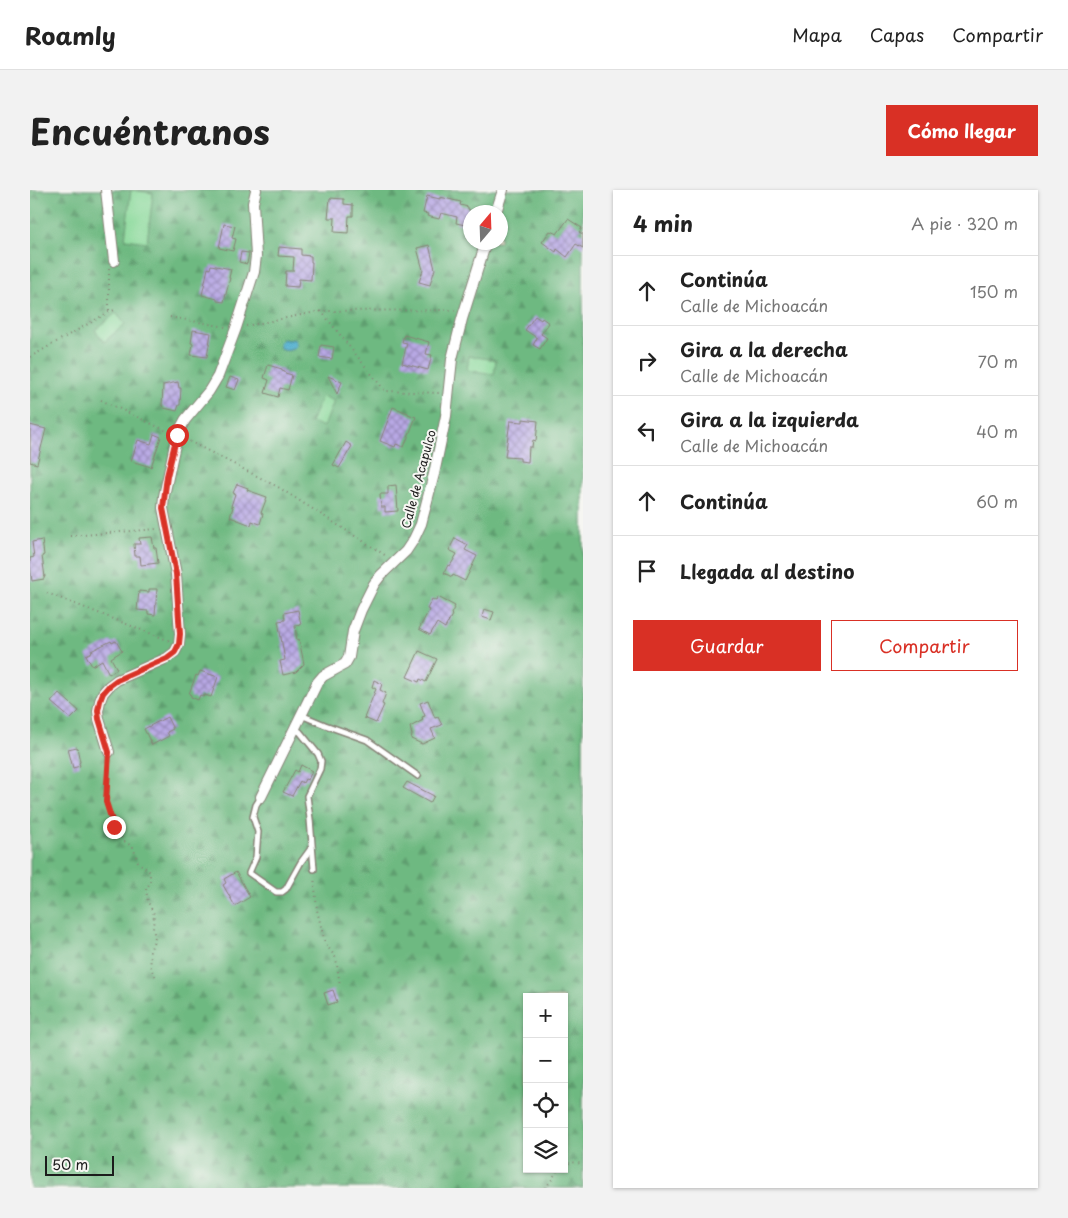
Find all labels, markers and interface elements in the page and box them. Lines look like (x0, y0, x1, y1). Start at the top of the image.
text: Roamly (25, 17, 116, 53)
text: Mapa (792, 21, 842, 48)
text: Capas (870, 21, 924, 48)
text: Compartir (952, 21, 1043, 48)
text: Encuéntranos (30, 104, 270, 157)
button: Cómo llegar (886, 105, 1038, 156)
north arrow (463, 205, 508, 250)
text: 4 min (633, 207, 693, 239)
text: A pie · 320 m (911, 211, 1018, 235)
text: Continúa (680, 265, 768, 293)
icon: ahead (633, 277, 661, 305)
text: 150 m (970, 279, 1018, 303)
text: Calle de Michoacán (680, 293, 828, 317)
text: Gira a la derecha (680, 335, 848, 363)
icon: right (633, 347, 661, 375)
text: 70 m (978, 349, 1018, 373)
text: Calle de Michoacán (680, 363, 828, 387)
text: Gira a la izquierda (680, 405, 859, 433)
icon: left (633, 417, 661, 445)
text: 40 m (976, 419, 1018, 443)
route start (166, 424, 189, 447)
street label: Calle de Acapulco (396, 427, 440, 530)
text: Calle de Michoacán (680, 433, 828, 457)
icon: ahead (633, 487, 661, 515)
text: Continúa (680, 487, 768, 515)
text: 60 m (976, 489, 1018, 513)
icon: arrive (633, 557, 661, 585)
text: Llegada al destino (680, 557, 854, 585)
button: Guardar (633, 620, 821, 671)
button: Compartir (831, 620, 1018, 671)
route end (103, 816, 126, 839)
map controls (523, 993, 568, 1173)
button: + (523, 993, 568, 1038)
button: − (523, 1038, 568, 1083)
button: locate (523, 1083, 568, 1128)
button: layers (523, 1128, 568, 1173)
scale bar (45, 1153, 114, 1176)
text: 50 m (52, 1154, 88, 1175)

